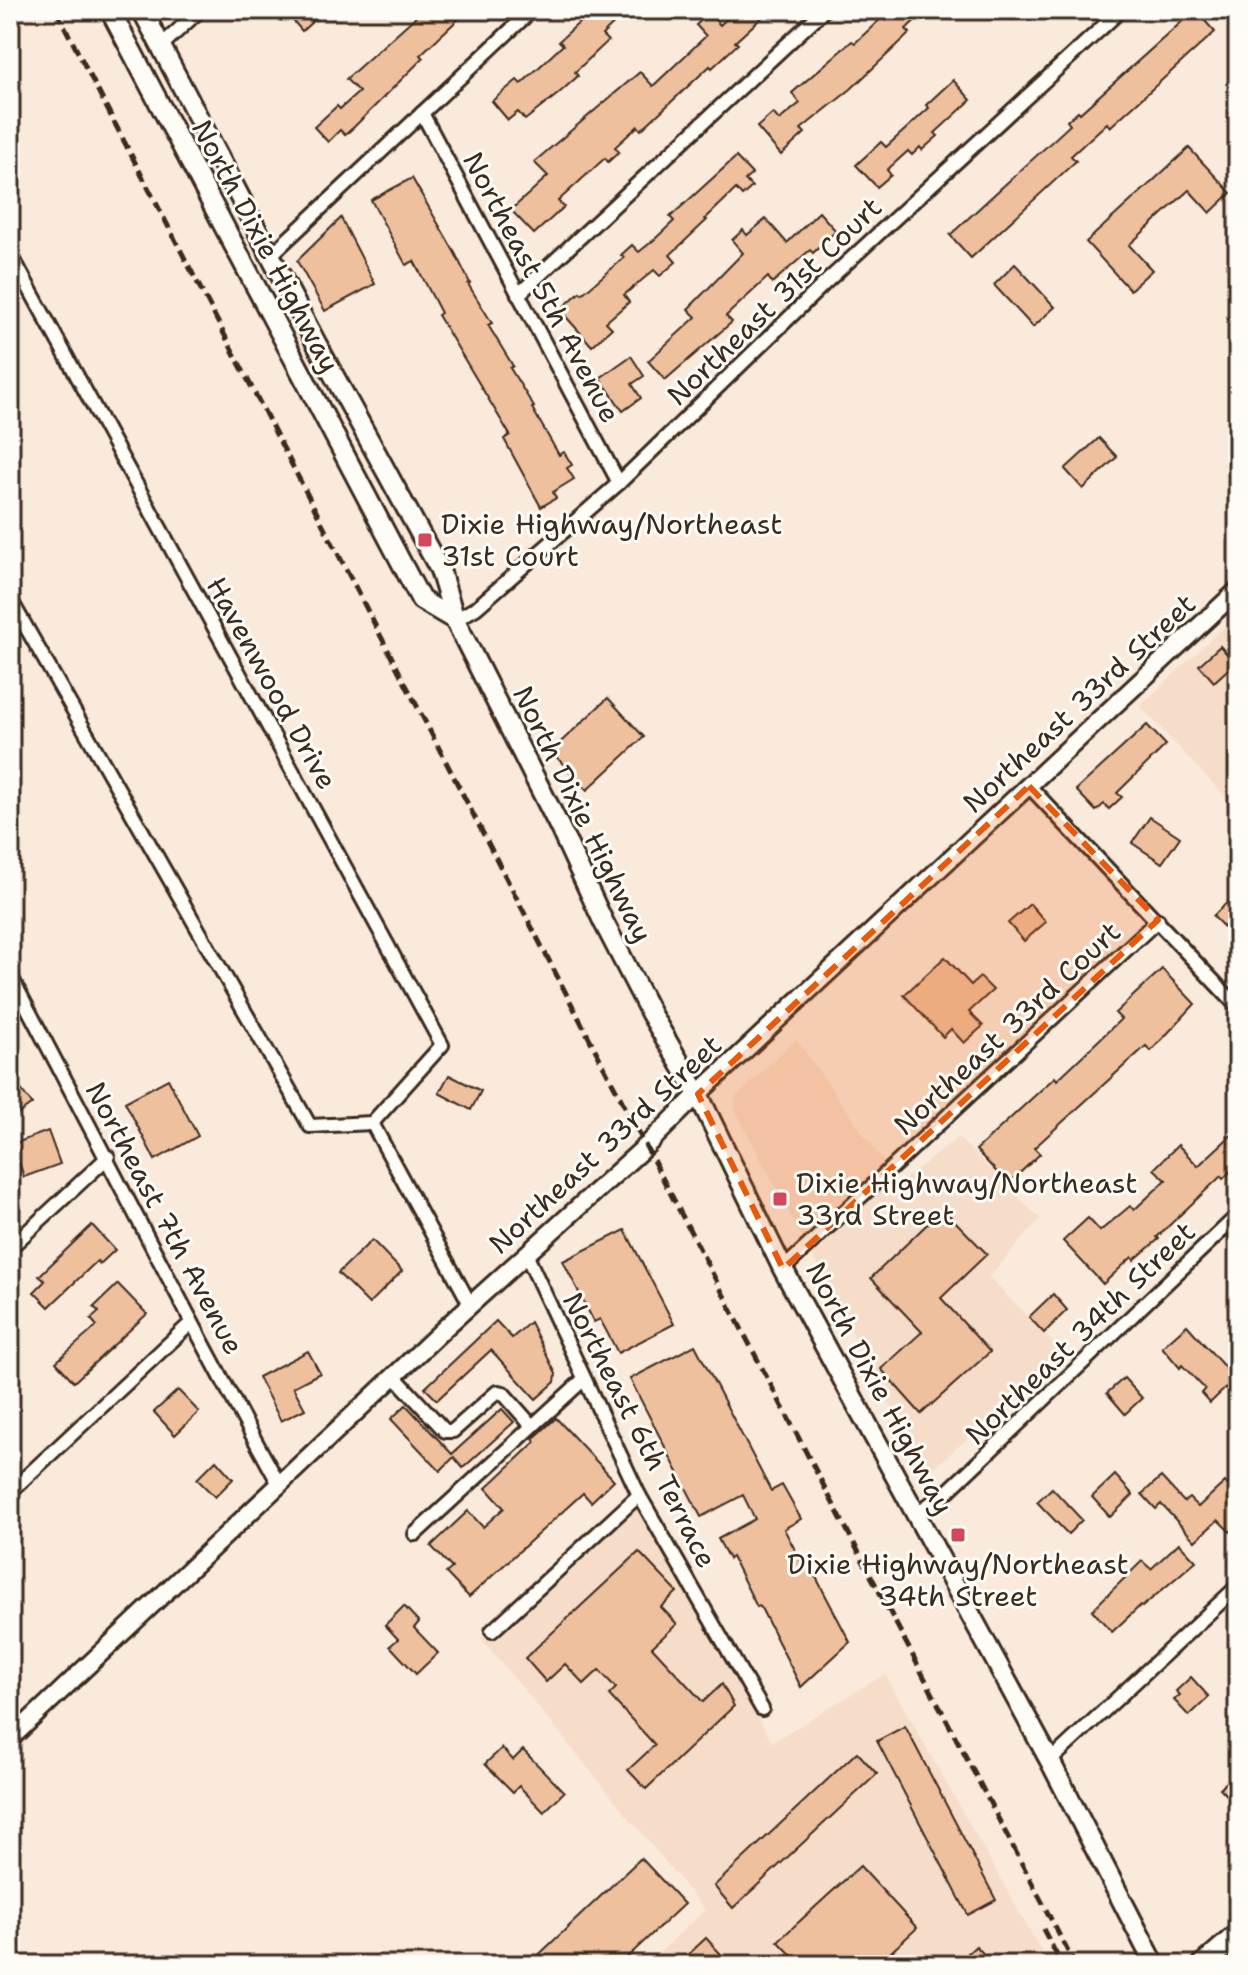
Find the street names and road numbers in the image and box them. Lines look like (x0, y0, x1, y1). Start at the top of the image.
street label: North Dixie Highway (183, 113, 349, 379)
street label: Northeast 5th Avenue (454, 145, 630, 429)
street label: Northeast 31st Court (658, 188, 890, 414)
street label: Havenwood Drive (198, 570, 346, 796)
street label: Northeast 33rd Street (954, 585, 1204, 821)
street label: North Dixie Highway (504, 679, 662, 949)
street label: Northeast 33rd Court (885, 913, 1129, 1143)
street label: Northeast 33rd Street (480, 1026, 730, 1262)
street label: Northeast 7th Avenue (77, 1075, 253, 1361)
street label: Northeast 34th Street (957, 1213, 1203, 1453)
street label: North Dixie Highway (797, 1255, 963, 1521)
street label: Northeast 6th Terrace (554, 1286, 726, 1574)

